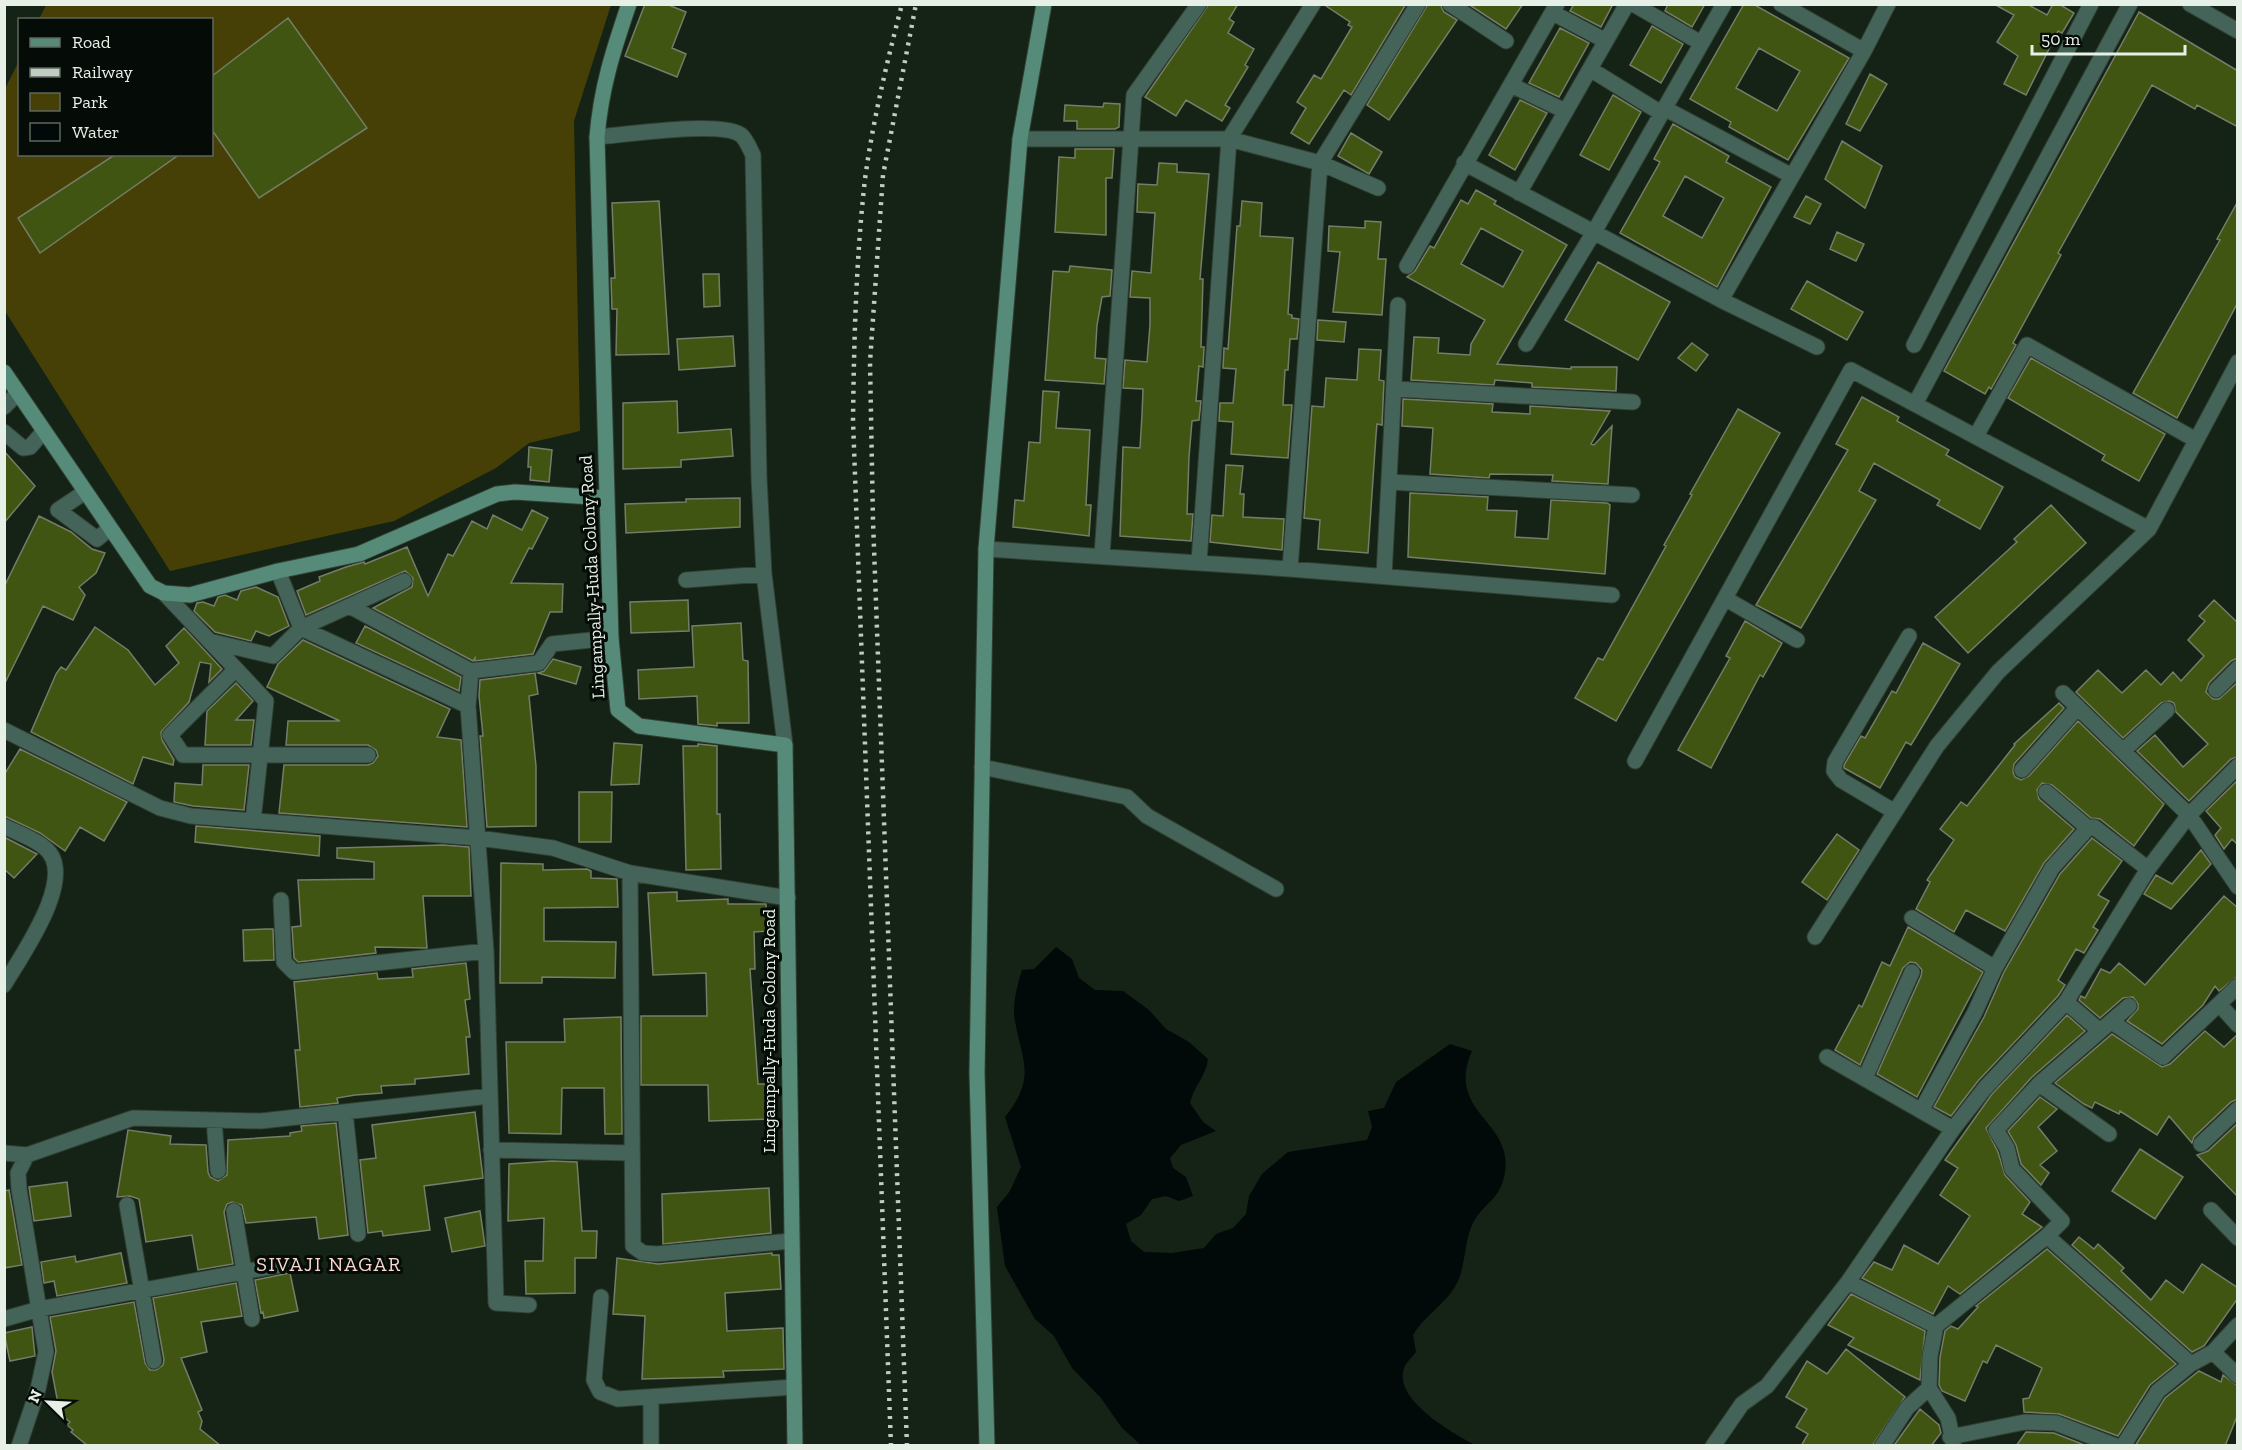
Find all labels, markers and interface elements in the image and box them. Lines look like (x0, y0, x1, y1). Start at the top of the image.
legend (18, 18, 213, 156)
scale bar (2032, 18, 2185, 56)
text: 50 m (2041, 28, 2081, 50)
text: Road (72, 31, 111, 53)
text: Railway (72, 61, 134, 83)
text: Park (72, 91, 108, 113)
text: Water (72, 121, 119, 143)
street label: Lingampally-Huda Colony Road (575, 454, 609, 699)
street label: Lingampally-Huda Colony Road (758, 909, 780, 1153)
district label: SIVAJI NAGAR (256, 1252, 402, 1276)
north arrow (18, 1372, 78, 1432)
text: N (24, 1387, 46, 1406)

